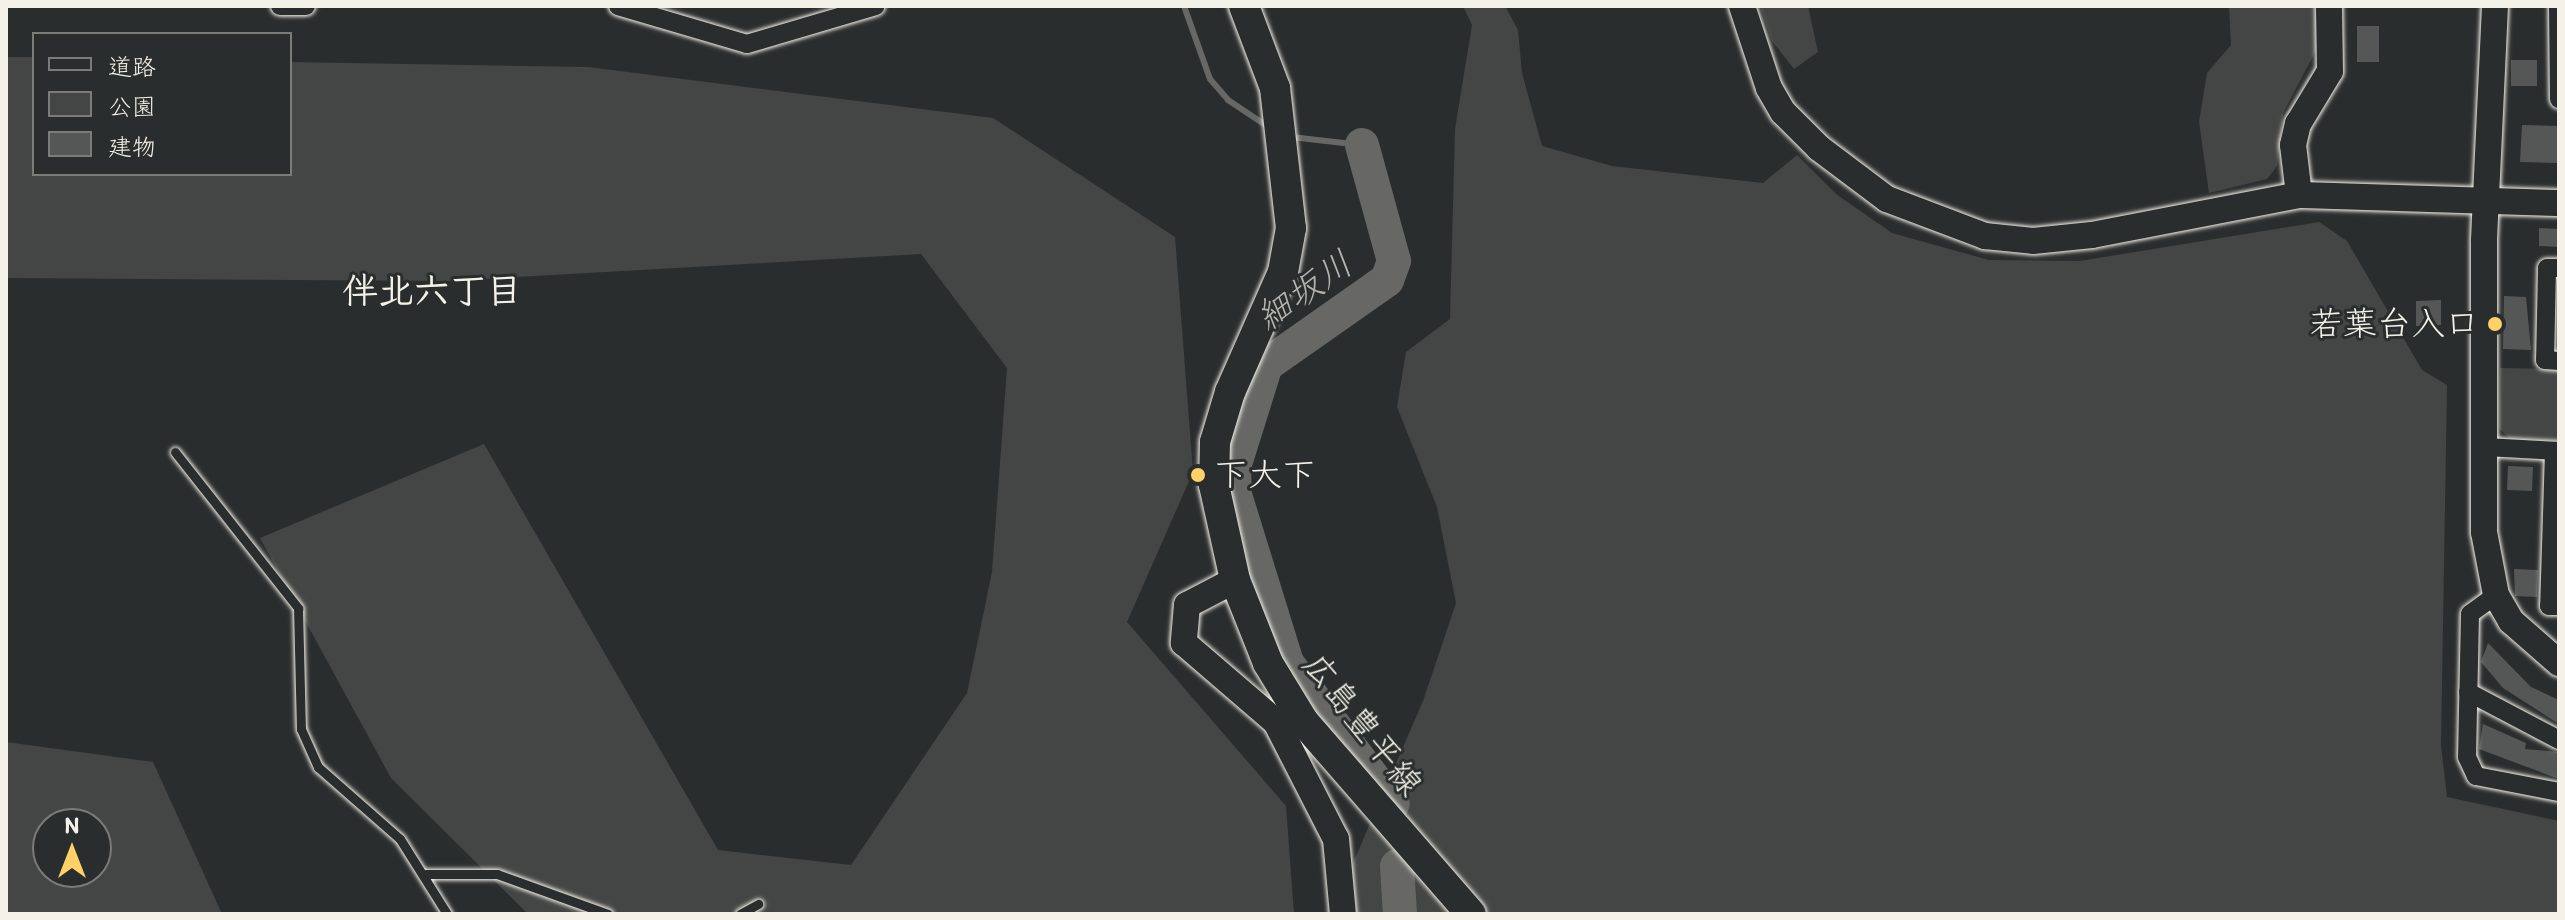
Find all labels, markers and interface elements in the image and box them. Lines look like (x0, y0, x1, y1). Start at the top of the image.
legend (32, 32, 292, 176)
text: 道路 (108, 52, 156, 81)
text: 公園 (108, 92, 156, 121)
text: 建物 (108, 132, 156, 161)
water label: 細坂川 (1247, 241, 1361, 339)
district label: 伴北六丁目 (342, 269, 522, 313)
place label: 若葉台入口 (2309, 304, 2479, 344)
marker: 若葉台入口 (2486, 315, 2504, 333)
place label: 下大下 (1214, 455, 1316, 495)
marker: 下大下 (1189, 466, 1207, 484)
street label: 広島豊平線 (1295, 644, 1431, 804)
north arrow (32, 808, 112, 888)
text: N (65, 812, 79, 839)

